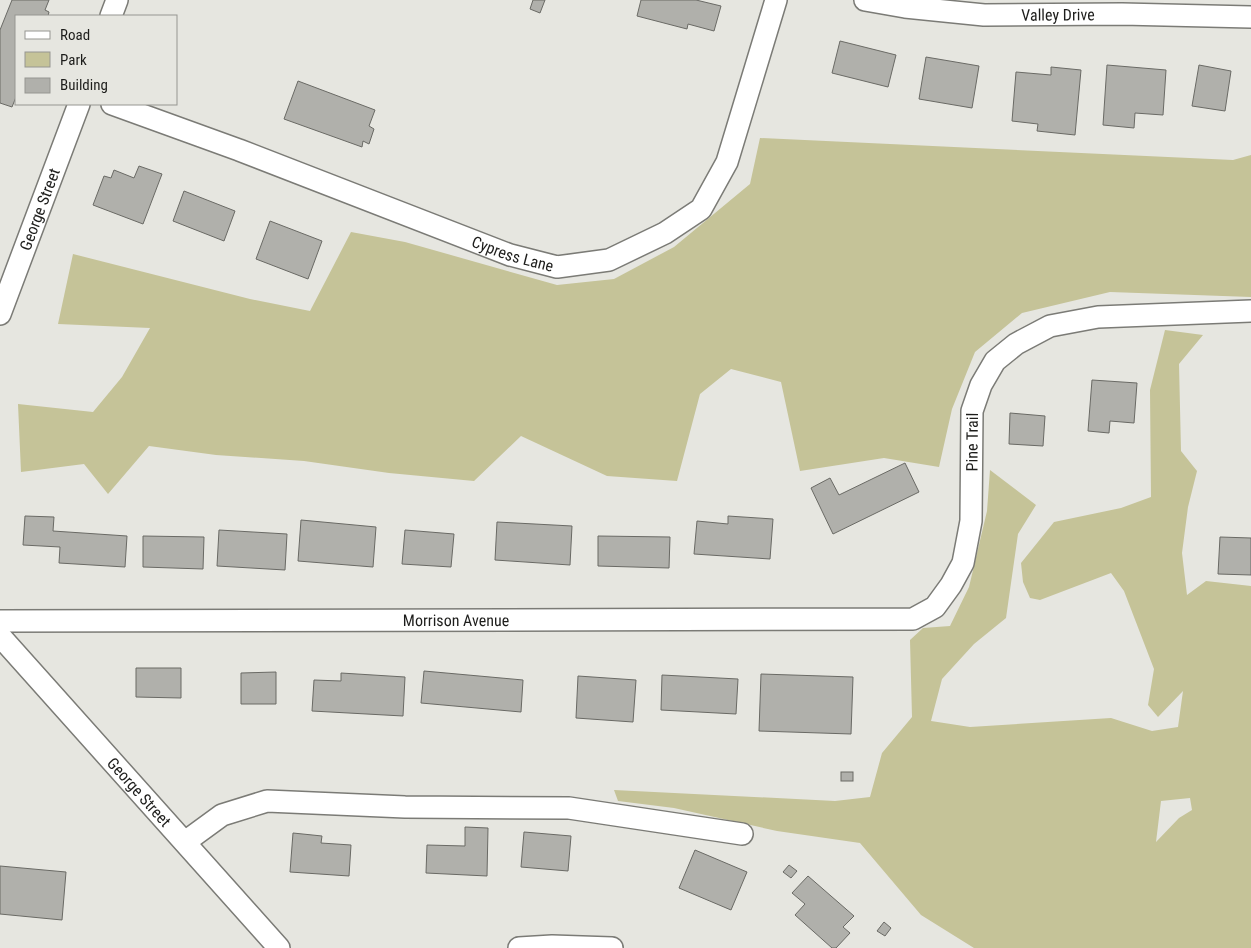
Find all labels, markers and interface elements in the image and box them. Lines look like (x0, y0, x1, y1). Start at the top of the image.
street label: Valley Drive (1021, 5, 1095, 25)
legend (15, 15, 178, 105)
text: Road (60, 26, 90, 44)
text: Park (60, 51, 87, 69)
text: Building (60, 76, 108, 94)
street label: George Street (16, 165, 64, 253)
street label: Cypress Lane (469, 232, 555, 276)
street label: Pine Trail (962, 413, 982, 471)
street label: Morrison Avenue (403, 611, 509, 630)
street label: George Street (103, 754, 175, 831)

